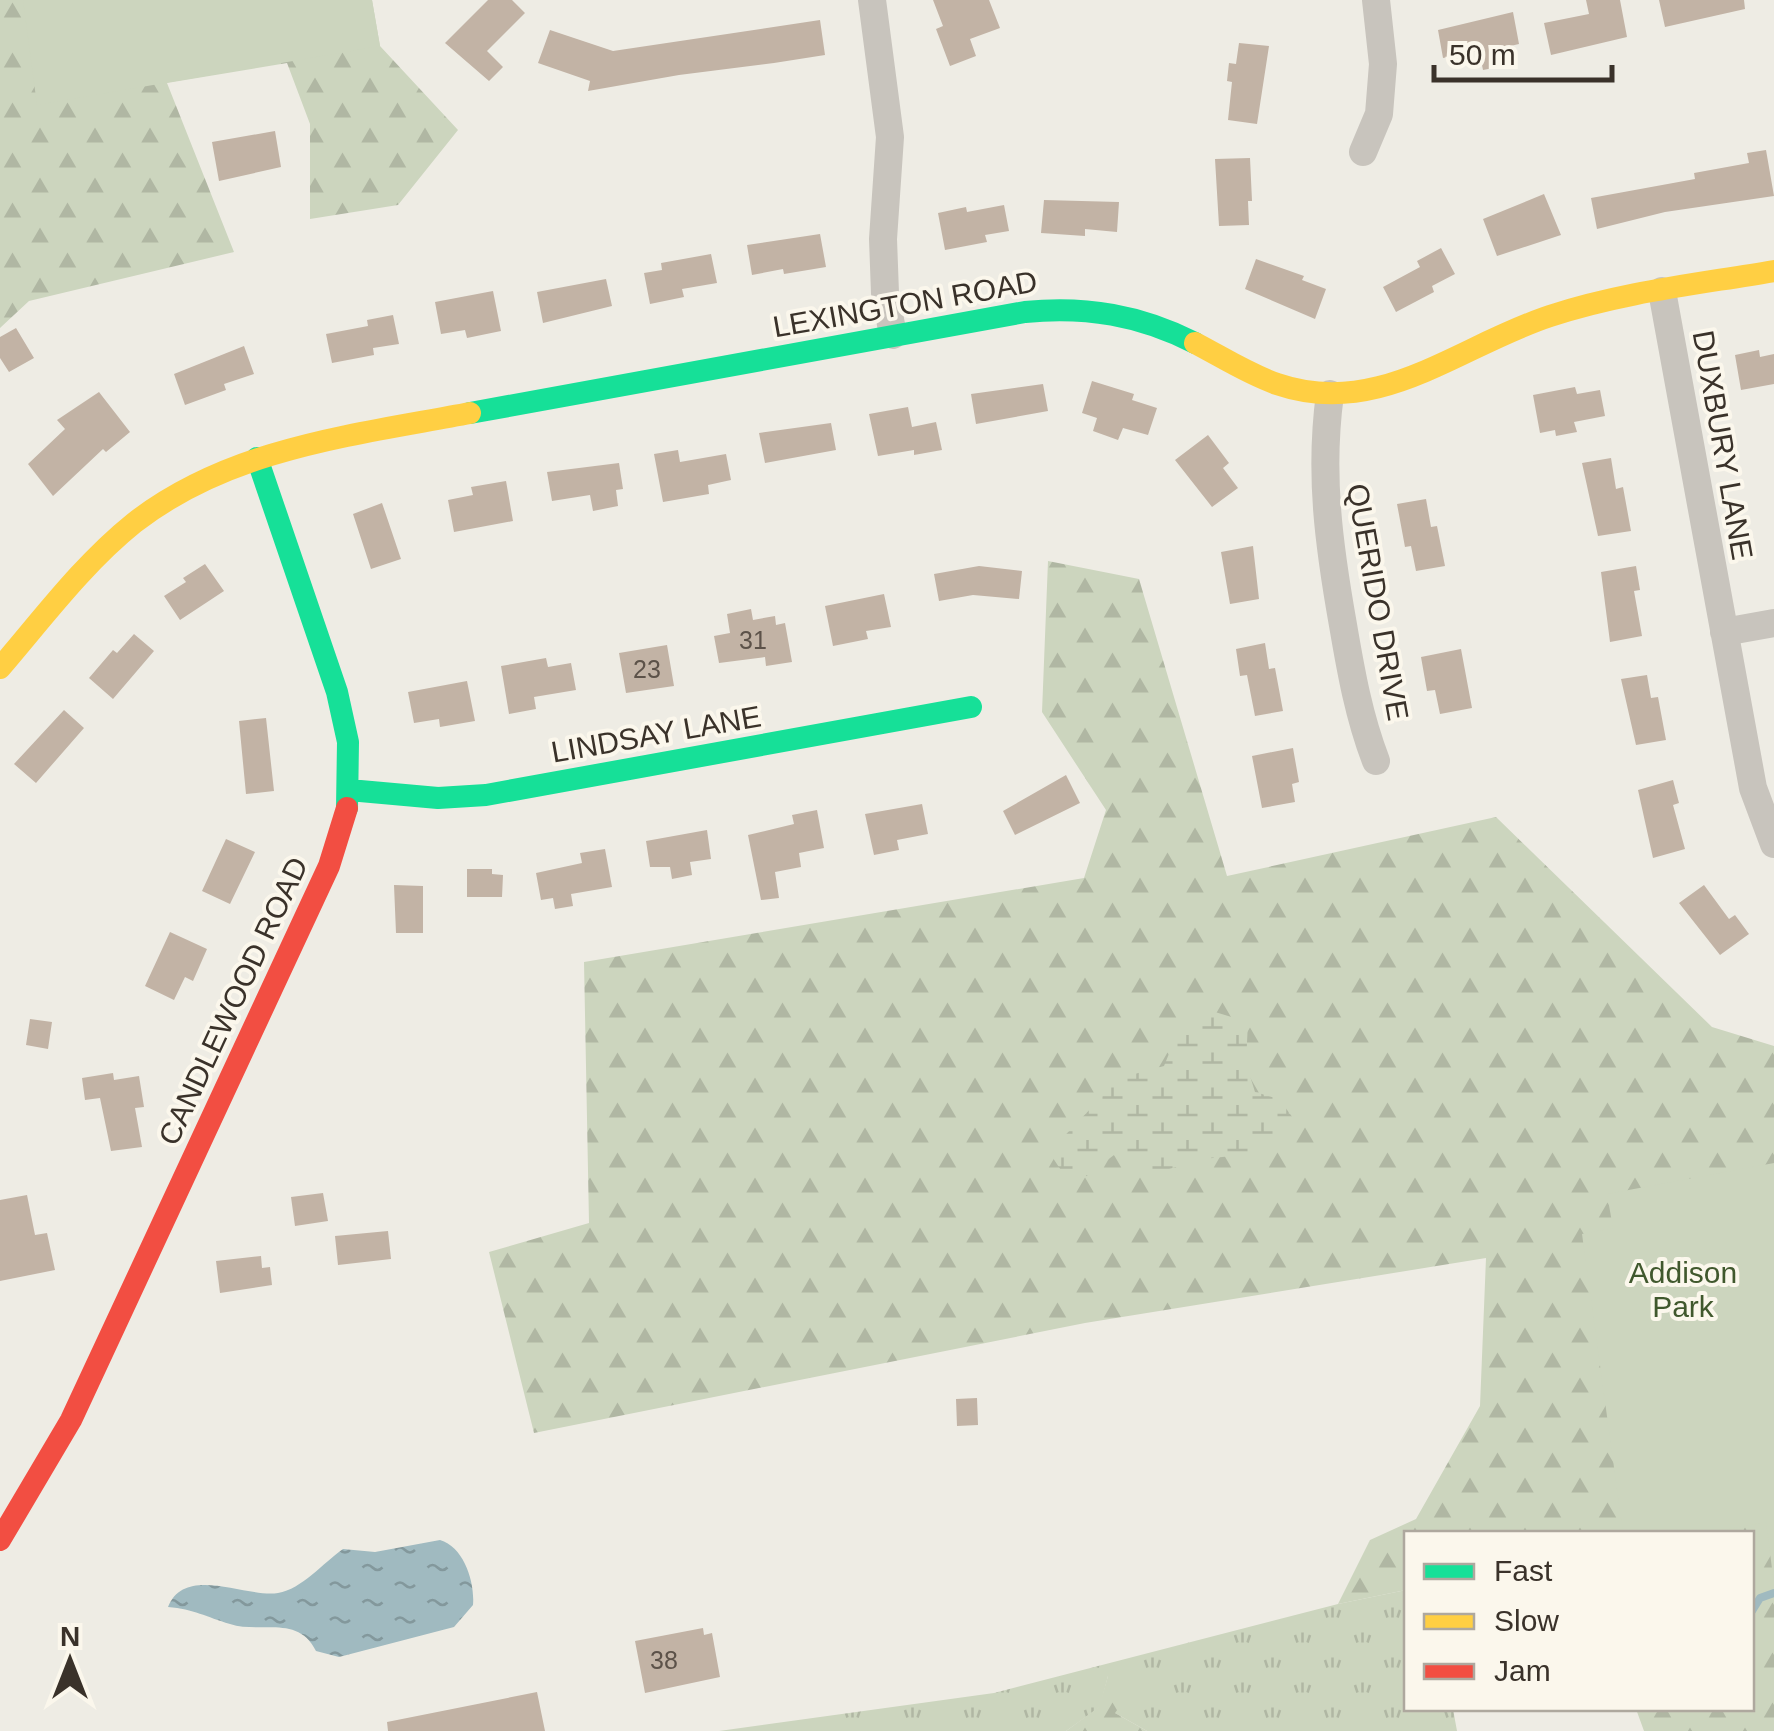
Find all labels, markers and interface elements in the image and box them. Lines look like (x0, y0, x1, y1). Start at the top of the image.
scale bar (1434, 20, 1612, 82)
text: 50 m (1449, 38, 1516, 71)
street label: LEXINGTON ROAD (770, 264, 1040, 344)
street label: DUXBURY LANE (1687, 328, 1759, 562)
street label: QUERIDO DRIVE (1341, 481, 1415, 723)
house number: 31 (739, 626, 767, 654)
house number: 23 (633, 655, 661, 683)
street label: LINDSAY LANE (549, 699, 763, 769)
street label: CANDLEWOOD ROAD (152, 852, 314, 1150)
park label: Addison Park (1629, 1256, 1737, 1323)
legend (1404, 1531, 1754, 1711)
text: Fast (1494, 1554, 1553, 1587)
text: Slow (1494, 1604, 1559, 1637)
north arrow (20, 1611, 120, 1711)
text: N (60, 1621, 80, 1652)
house number: 38 (650, 1646, 678, 1674)
text: Jam (1494, 1654, 1551, 1687)

